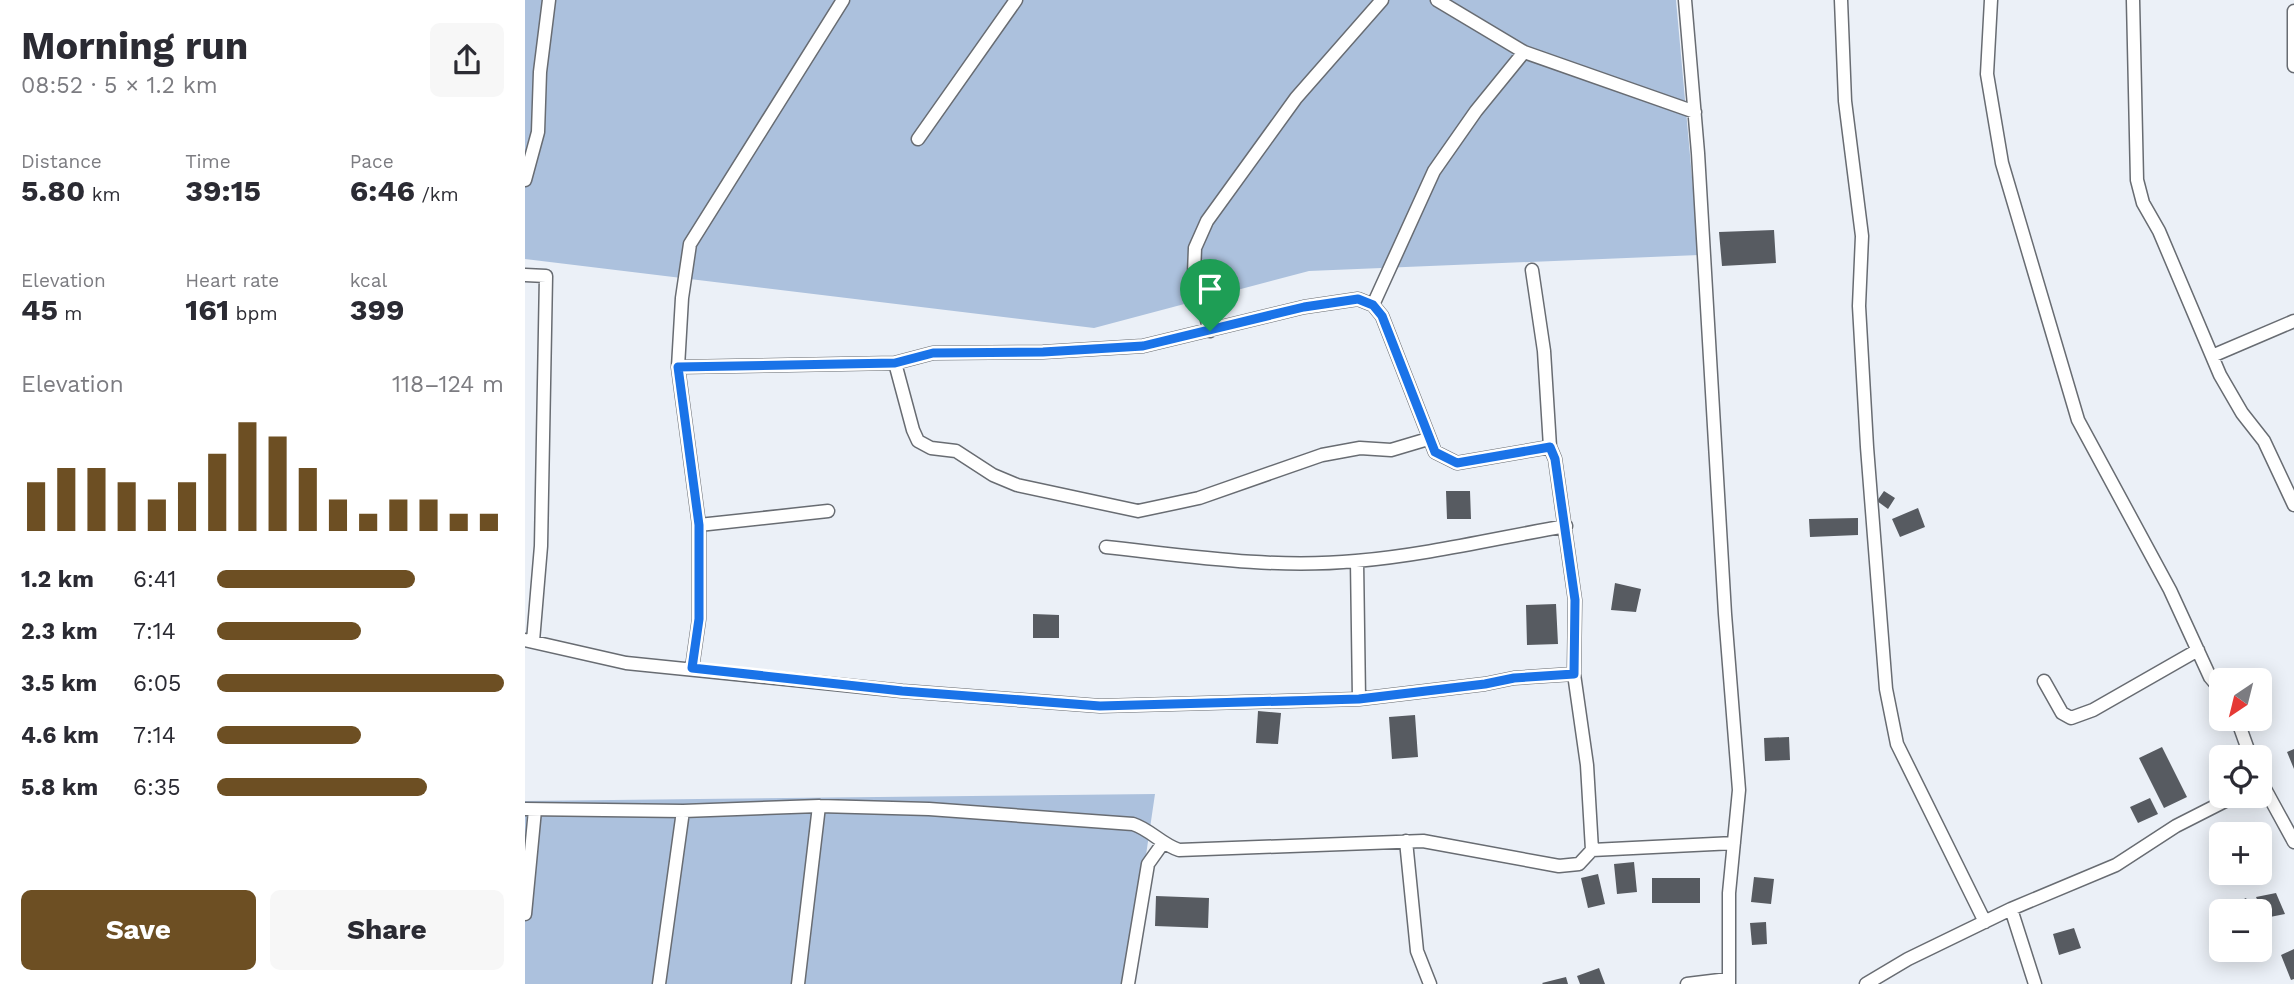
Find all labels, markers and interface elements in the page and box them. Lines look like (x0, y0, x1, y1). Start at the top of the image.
button: share (430, 23, 504, 97)
text: Morning run (21, 24, 248, 68)
text: 08:52 · 5 × 1.2 km (21, 72, 218, 99)
text: Distance (21, 150, 102, 173)
text: Time (185, 150, 231, 173)
text: Pace (350, 150, 394, 173)
text: 5.80 (21, 173, 85, 208)
text: 39:15 (185, 173, 261, 208)
text: 6:46 (350, 173, 415, 208)
text: km (85, 183, 121, 206)
text: /km (415, 183, 459, 206)
pin (1180, 259, 1240, 331)
text: Elevation (21, 269, 106, 292)
text: Heart rate (185, 269, 279, 292)
text: kcal (350, 269, 387, 292)
icon: arrive (1191, 270, 1229, 308)
text: 45 (21, 292, 58, 327)
text: 161 (185, 292, 229, 327)
text: 399 (350, 292, 404, 327)
text: m (58, 302, 82, 325)
text: bpm (229, 302, 278, 325)
text: Elevation (21, 371, 124, 398)
text: 118–124 m (392, 371, 504, 398)
text: 1.2 km (21, 566, 94, 593)
text: 6:41 (133, 566, 176, 593)
text: 2.3 km (21, 618, 98, 645)
text: 7:14 (133, 618, 176, 645)
north arrow (2209, 668, 2271, 732)
map controls (2209, 668, 2272, 962)
text: 3.5 km (21, 670, 97, 697)
text: 6:05 (133, 670, 181, 697)
text: 4.6 km (21, 722, 99, 749)
text: 7:14 (133, 722, 176, 749)
button: locate (2209, 745, 2272, 808)
text: 5.8 km (21, 774, 98, 801)
text: 6:35 (133, 774, 181, 801)
button: + (2209, 822, 2272, 885)
button: Save (21, 890, 256, 970)
button: Share (270, 890, 504, 970)
button: − (2209, 899, 2272, 962)

